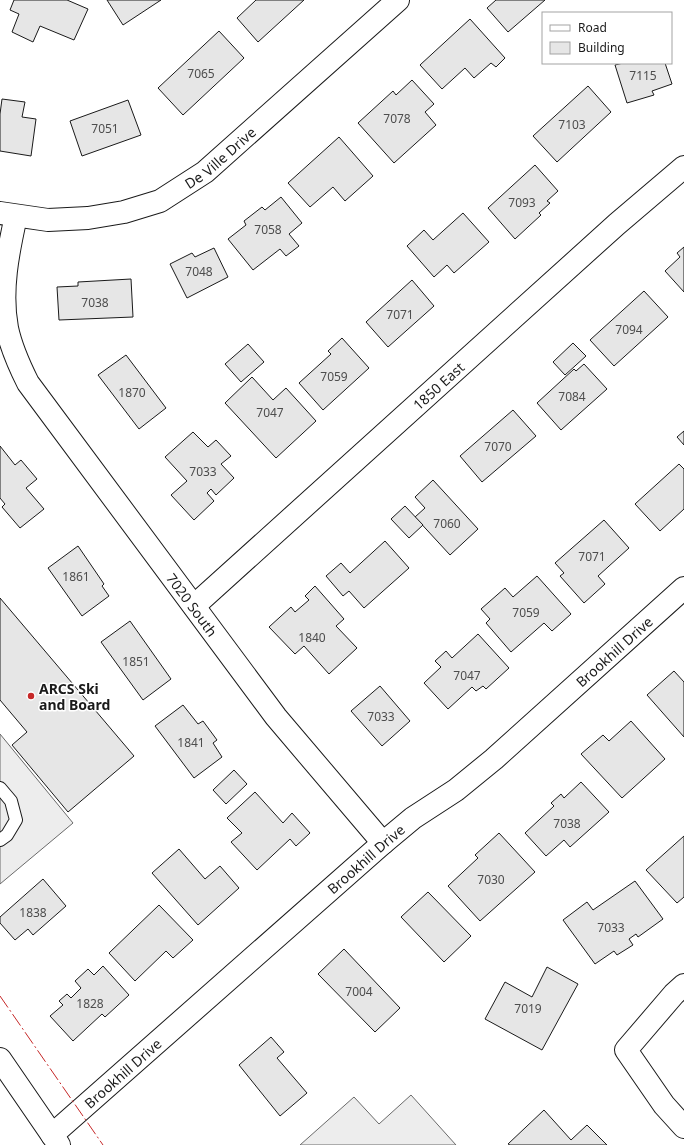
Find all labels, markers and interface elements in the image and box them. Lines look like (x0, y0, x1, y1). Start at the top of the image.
legend (542, 12, 672, 64)
text: Road (578, 19, 607, 36)
text: Building (578, 39, 625, 56)
house number: 7065 (187, 65, 215, 82)
house number: 7115 (629, 67, 657, 84)
house number: 7078 (383, 110, 411, 127)
house number: 7103 (558, 116, 586, 133)
house number: 7051 (91, 120, 119, 137)
street label: De Ville Drive (181, 122, 259, 192)
house number: 7093 (508, 194, 536, 211)
house number: 7058 (254, 221, 282, 238)
house number: 7048 (185, 263, 213, 280)
house number: 7038 (81, 294, 109, 311)
house number: 7071 (386, 306, 414, 323)
house number: 7094 (615, 321, 643, 338)
street label: 1850 East (408, 357, 468, 414)
house number: 7059 (320, 368, 348, 385)
house number: 1870 (118, 384, 146, 401)
house number: 7084 (558, 388, 586, 405)
house number: 7047 (256, 404, 284, 421)
house number: 7070 (484, 438, 512, 455)
house number: 7033 (189, 463, 217, 480)
house number: 7060 (433, 515, 461, 532)
house number: 7071 (578, 548, 606, 565)
house number: 1861 (62, 568, 90, 585)
street label: 7020 South (163, 569, 222, 640)
house number: 7059 (512, 604, 540, 621)
street label: Brookhill Drive (571, 612, 656, 691)
house number: 1840 (298, 629, 326, 646)
house number: 1851 (122, 653, 150, 670)
house number: 7047 (453, 667, 481, 684)
place label: ARCS Ski and Board (39, 679, 110, 714)
marker: ARCS Ski and Board (26, 691, 36, 701)
house number: 7033 (367, 708, 395, 725)
house number: 1841 (177, 734, 205, 751)
house number: 7038 (553, 815, 581, 832)
street label: Brookhill Drive (323, 820, 408, 898)
house number: 7030 (477, 871, 505, 888)
house number: 1838 (19, 904, 47, 921)
house number: 7033 (597, 919, 625, 936)
house number: 7004 (345, 983, 373, 1000)
house number: 1828 (76, 995, 104, 1012)
house number: 7019 (514, 1000, 542, 1017)
street label: Brookhill Drive (80, 1034, 165, 1112)

